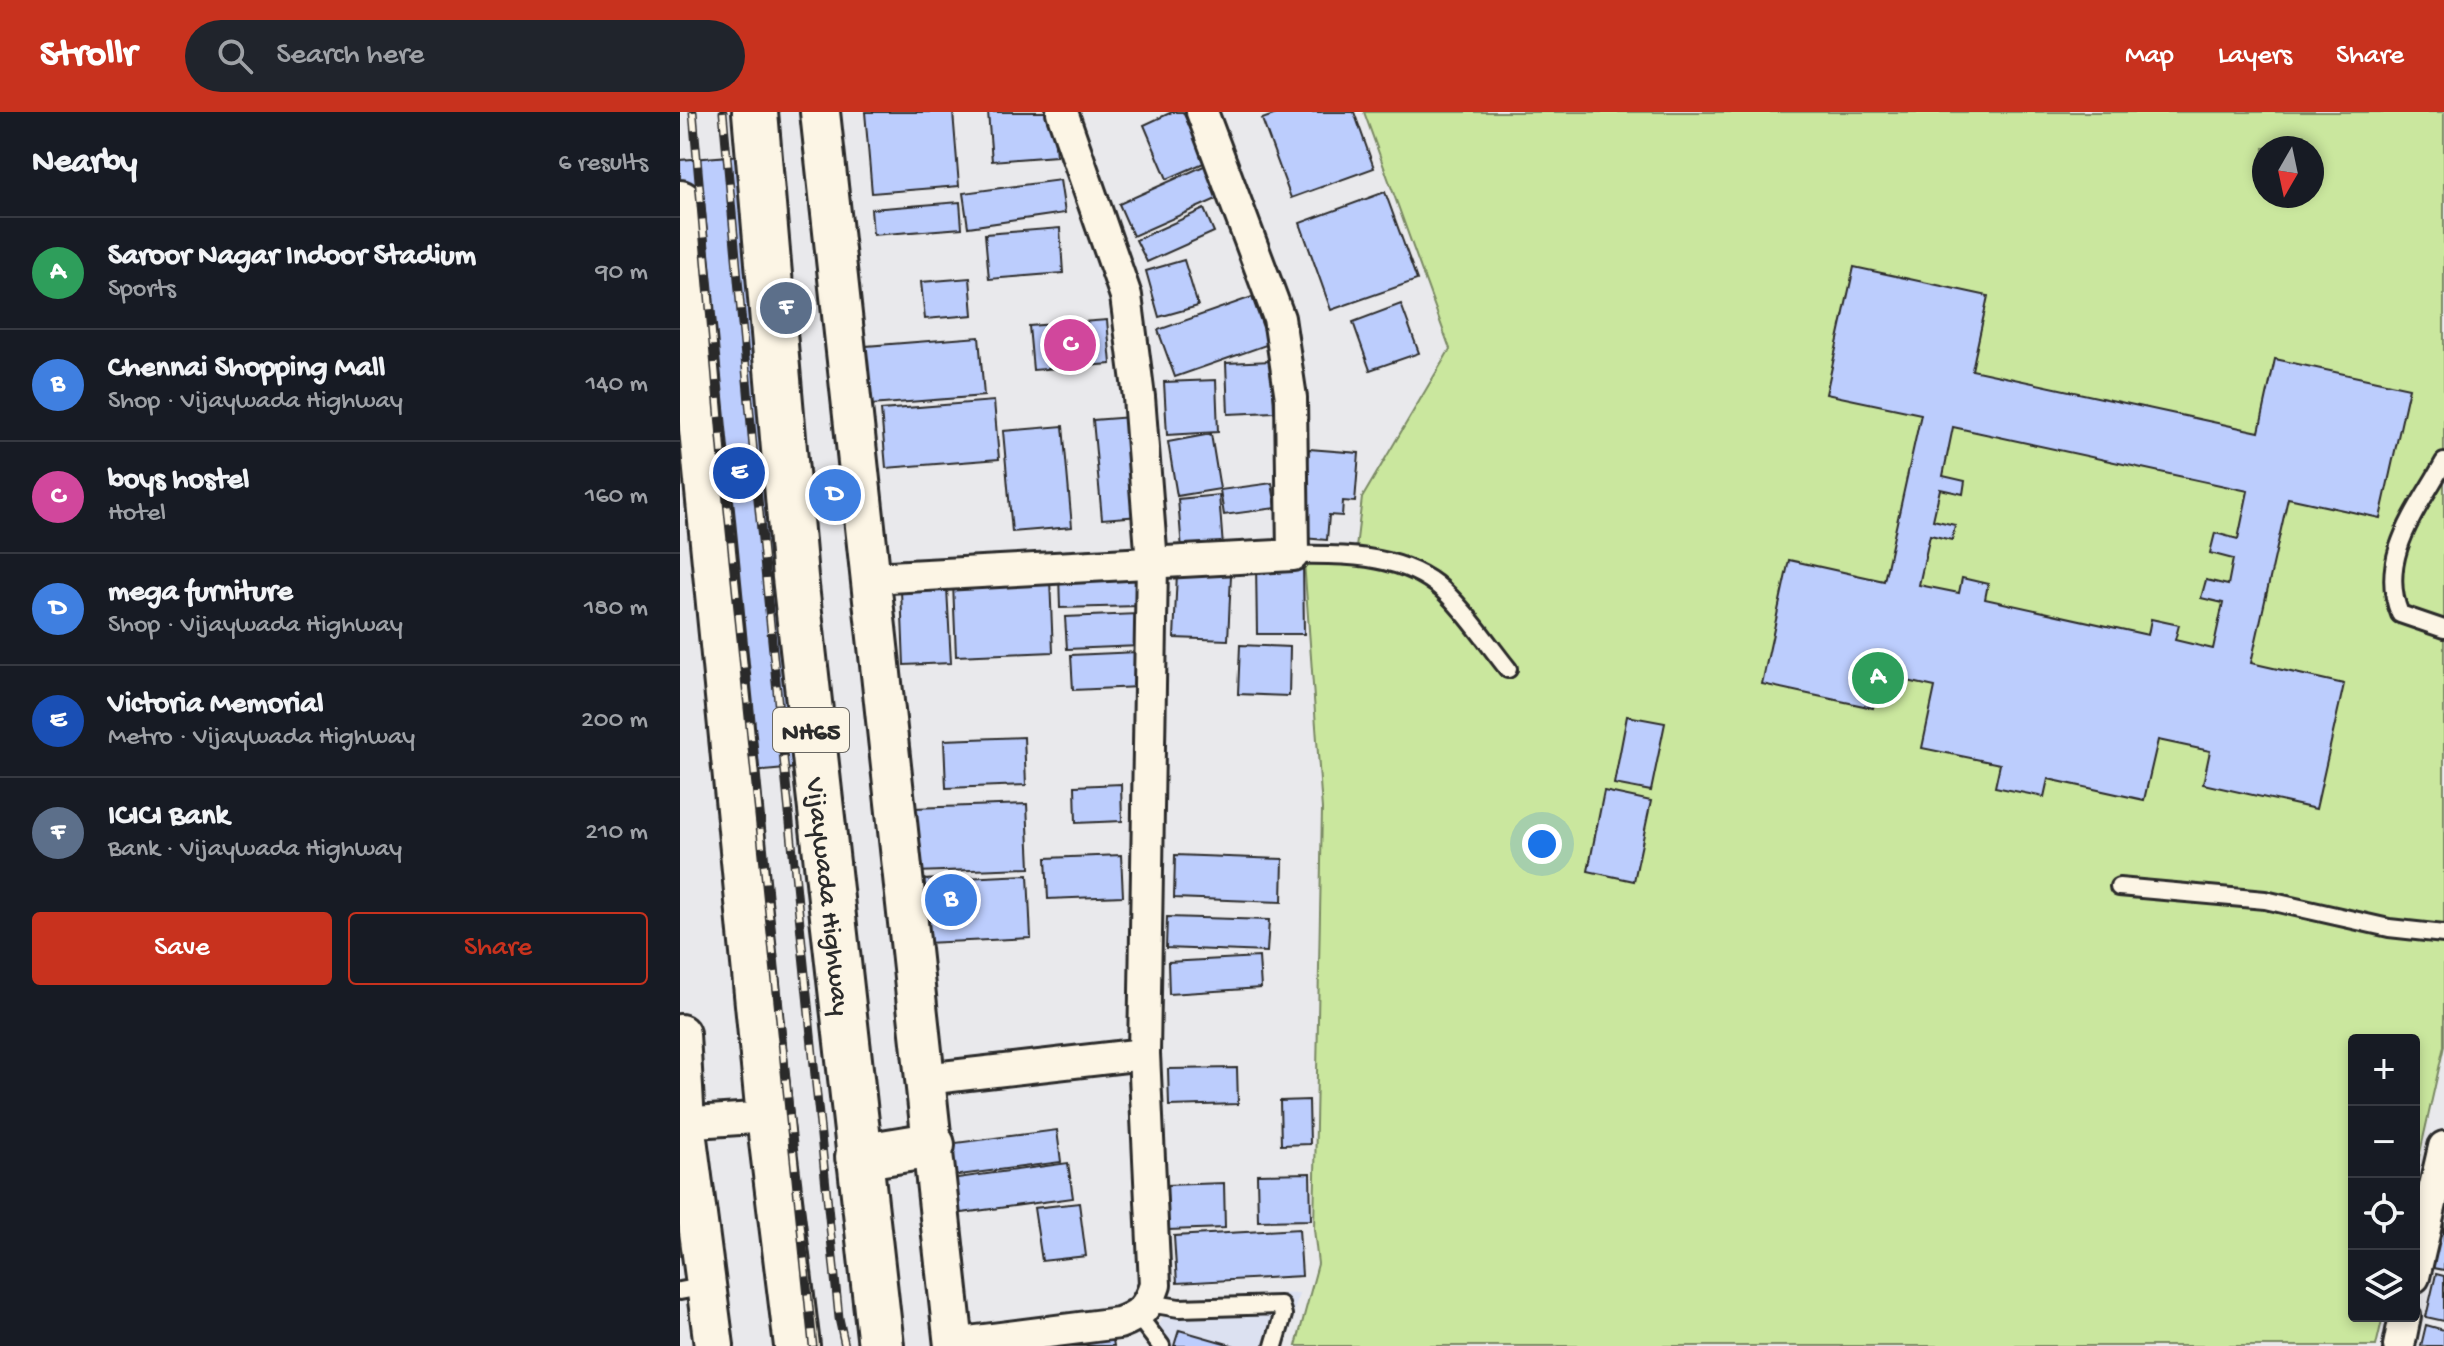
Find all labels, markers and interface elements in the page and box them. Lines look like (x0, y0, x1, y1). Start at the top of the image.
search box (185, 20, 745, 92)
text: Strollr (40, 34, 137, 78)
icon: search (213, 34, 257, 78)
text: Search here (277, 39, 424, 74)
text: Map (2125, 40, 2174, 73)
text: Layers (2218, 40, 2292, 73)
text: Share (2336, 40, 2404, 73)
north arrow (2252, 136, 2324, 208)
text: Nearby (32, 144, 137, 184)
text: 6 results (558, 149, 648, 180)
text: Saroor Nagar Indoor Stadium (108, 240, 476, 275)
text: A (50, 258, 66, 289)
text: 90 m (596, 258, 648, 289)
text: Sports (108, 275, 176, 306)
pin: F (760, 278, 812, 338)
pin: C (1044, 315, 1096, 375)
text: Chennai Shopping Mall (108, 352, 385, 387)
text: B (51, 370, 65, 401)
text: 140 m (586, 370, 648, 401)
text: Shop · Vijaywada Highway (108, 387, 403, 418)
pin: E (713, 443, 765, 503)
text: boys hostel (108, 464, 249, 499)
pin: D (809, 465, 861, 525)
text: C (51, 482, 65, 513)
text: 160 m (585, 482, 648, 513)
text: Hotel (108, 499, 166, 530)
text: mega furniture (108, 576, 293, 611)
text: D (50, 594, 66, 625)
text: 180 m (584, 594, 648, 625)
text: Shop · Vijaywada Highway (108, 611, 403, 642)
pin: A (1852, 648, 1904, 708)
text: Victoria Memorial (108, 688, 324, 723)
text: E (50, 706, 66, 737)
text: 200 m (581, 706, 648, 737)
road number: NH65 (773, 708, 849, 752)
text: Metro · Vijaywada Highway (108, 723, 415, 754)
street label: Vijaywada Highway (796, 775, 856, 1018)
text: ICICI Bank (108, 800, 229, 835)
text: F (51, 818, 65, 849)
text: 210 m (585, 818, 648, 849)
your location (1522, 824, 1562, 864)
text: Bank · Vijaywada Highway (108, 835, 402, 866)
pin: B (925, 870, 977, 930)
button: Save (32, 912, 332, 985)
button: Share (348, 912, 648, 985)
map controls (2348, 1034, 2420, 1322)
button: + (2348, 1034, 2420, 1106)
button: − (2348, 1106, 2420, 1178)
button: locate (2348, 1178, 2420, 1250)
button: layers (2348, 1250, 2420, 1322)

